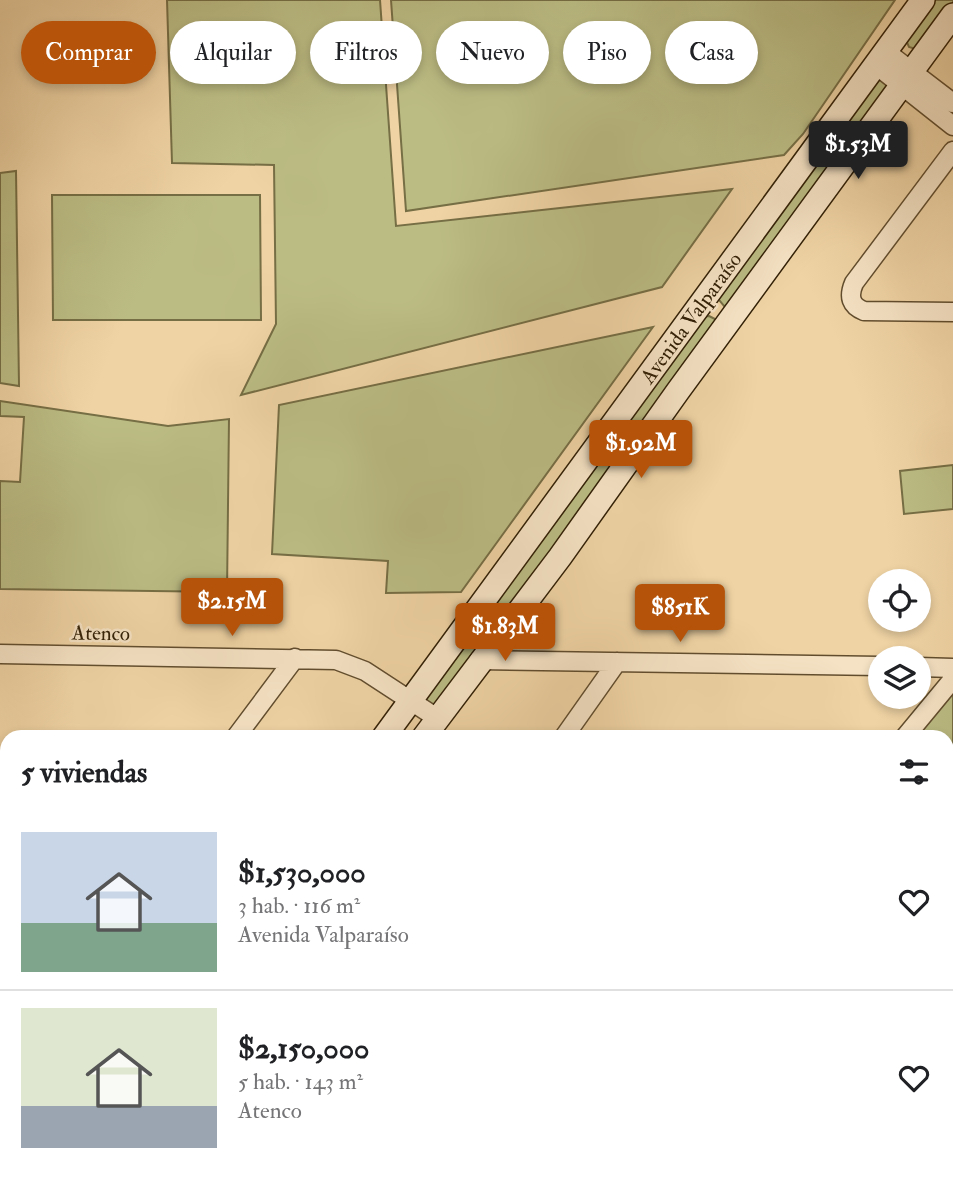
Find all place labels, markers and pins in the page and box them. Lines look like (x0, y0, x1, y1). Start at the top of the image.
pin: $1.53M (801, 122, 915, 181)
pin: $1.92M (584, 420, 698, 480)
pin: $2.15M (175, 578, 289, 638)
pin: $851K (631, 584, 729, 644)
pin: $1.83M (448, 604, 562, 663)

